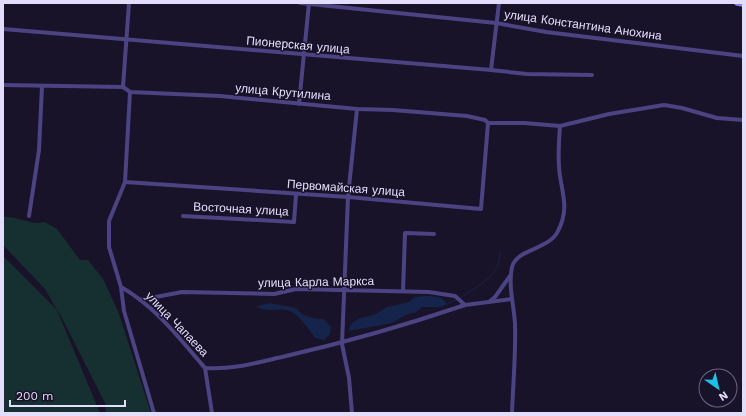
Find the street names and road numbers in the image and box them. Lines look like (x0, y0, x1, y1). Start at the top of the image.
street label: улица Константина Анохина (503, 7, 663, 43)
street label: Пионерская улица (246, 34, 351, 57)
street label: улица Крутилина (235, 81, 332, 103)
street label: Первомайская улица (287, 177, 406, 199)
street label: Восточная улица (193, 200, 289, 219)
street label: улица Карла Маркса (258, 274, 375, 290)
street label: улица Чапаева (143, 289, 212, 359)

